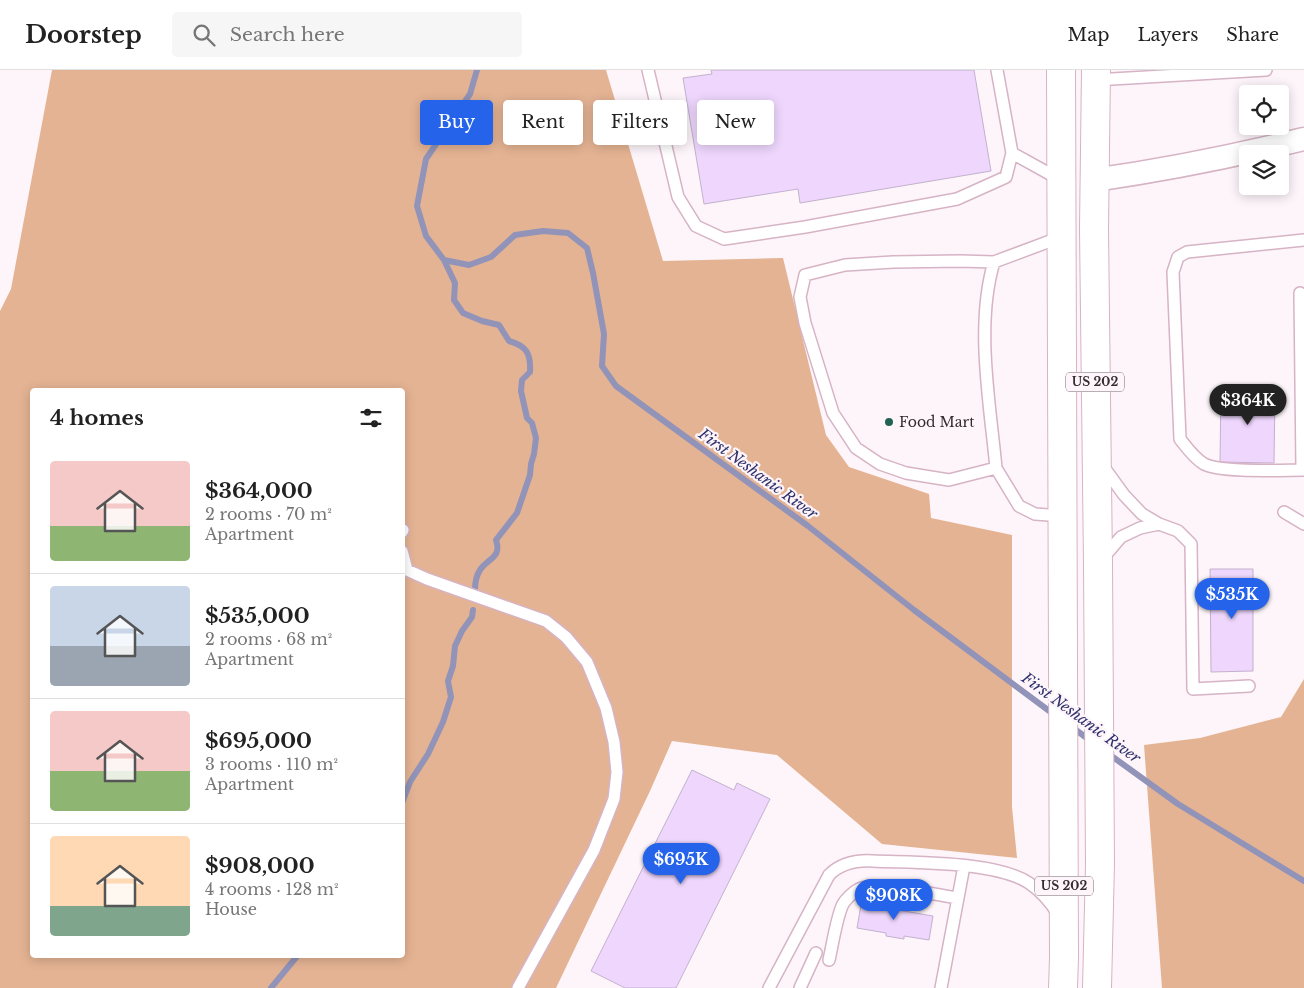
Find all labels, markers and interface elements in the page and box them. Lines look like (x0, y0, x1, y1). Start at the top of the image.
search box (172, 12, 522, 57)
text: Doorstep (25, 20, 142, 49)
icon: search (190, 21, 218, 49)
text: Search here (230, 23, 345, 46)
text: Map (1068, 24, 1109, 46)
text: Layers (1137, 24, 1198, 46)
text: Share (1226, 24, 1279, 46)
map controls (1239, 85, 1289, 195)
button: locate (1239, 85, 1289, 135)
chip: Buy (420, 100, 493, 145)
chip: Rent (503, 100, 583, 145)
chip: Filters (593, 100, 687, 145)
chip: New (697, 100, 774, 145)
button: layers (1239, 145, 1289, 195)
road number: US 202 (1066, 372, 1124, 392)
pin: $364K (1213, 384, 1283, 426)
text: $364K (1220, 390, 1276, 410)
icon: filters (357, 404, 385, 432)
text: 4 homes (50, 405, 144, 431)
place label: Food Mart (899, 413, 975, 431)
marker: Food Mart (883, 416, 895, 428)
water label: First Neshanic River (694, 423, 822, 524)
text: $364,000 (205, 478, 313, 504)
icon: home (90, 481, 150, 541)
text: 2 rooms · 70 m² (205, 504, 332, 524)
text: Apartment (205, 524, 294, 544)
pin: $535K (1197, 578, 1267, 620)
text: $535K (1206, 584, 1258, 604)
text: $535,000 (205, 603, 310, 629)
icon: home (90, 606, 150, 666)
text: 2 rooms · 68 m² (205, 629, 332, 649)
text: Apartment (205, 649, 294, 669)
water label: First Neshanic River (1017, 667, 1145, 768)
text: $695,000 (205, 728, 312, 754)
icon: home (90, 731, 150, 791)
text: 3 rooms · 110 m² (205, 754, 338, 774)
text: Apartment (205, 774, 294, 794)
pin: $695K (646, 842, 716, 885)
text: $695K (654, 849, 708, 869)
text: $908,000 (205, 853, 315, 879)
icon: home (90, 856, 150, 916)
road number: US 202 (1035, 876, 1093, 896)
pin: $908K (859, 878, 929, 921)
text: 4 rooms · 128 m² (205, 879, 339, 899)
text: $908K (866, 885, 922, 905)
text: House (205, 899, 257, 919)

